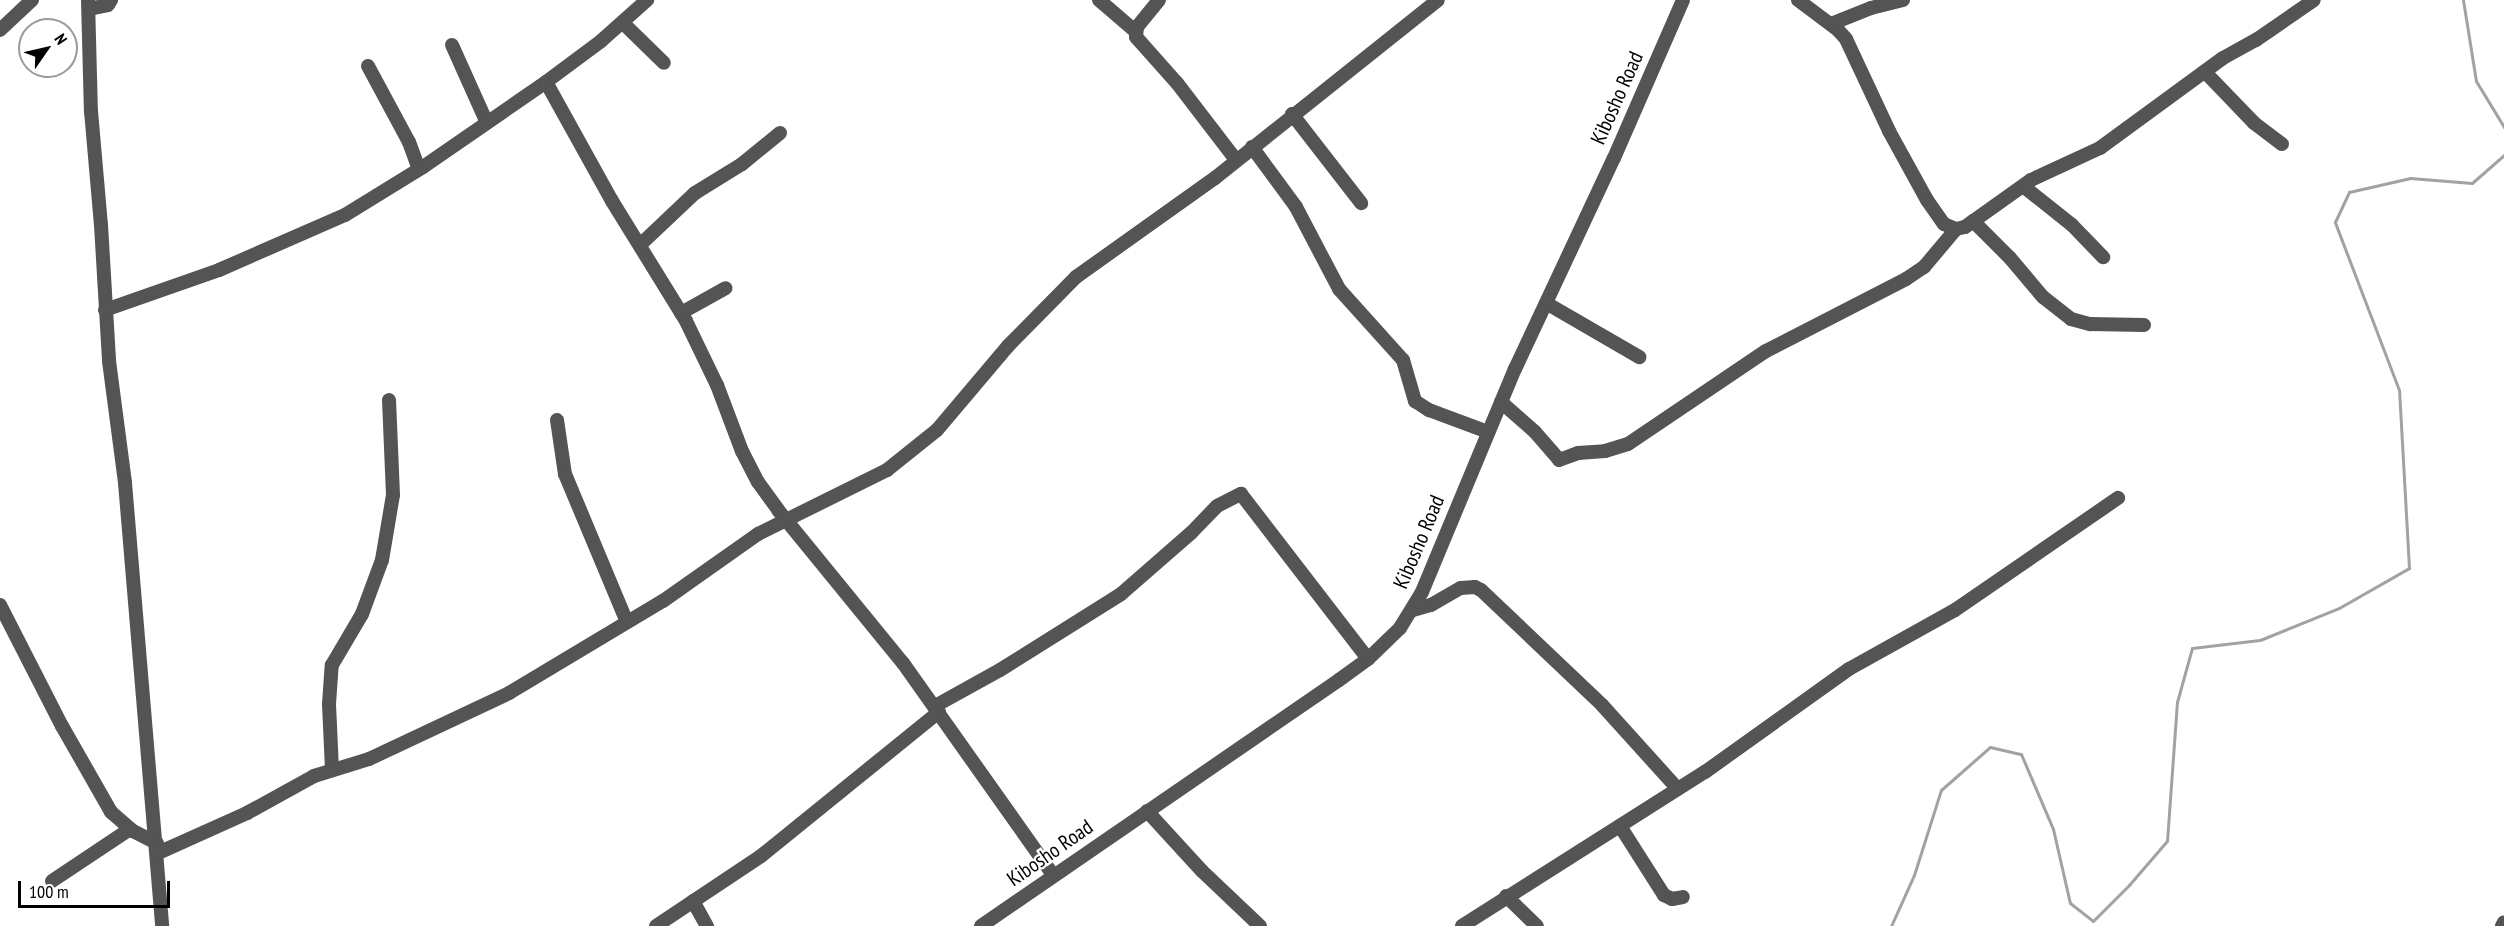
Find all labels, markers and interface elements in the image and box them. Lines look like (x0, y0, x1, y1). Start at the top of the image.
north arrow (18, 18, 78, 78)
text: N (51, 30, 72, 48)
street label: Kibosho Road (1585, 48, 1649, 148)
street label: Kibosho Road (1388, 492, 1450, 592)
street label: Kibosho Road (1002, 814, 1098, 892)
scale bar (21, 869, 172, 907)
text: 100 m (29, 880, 69, 903)

